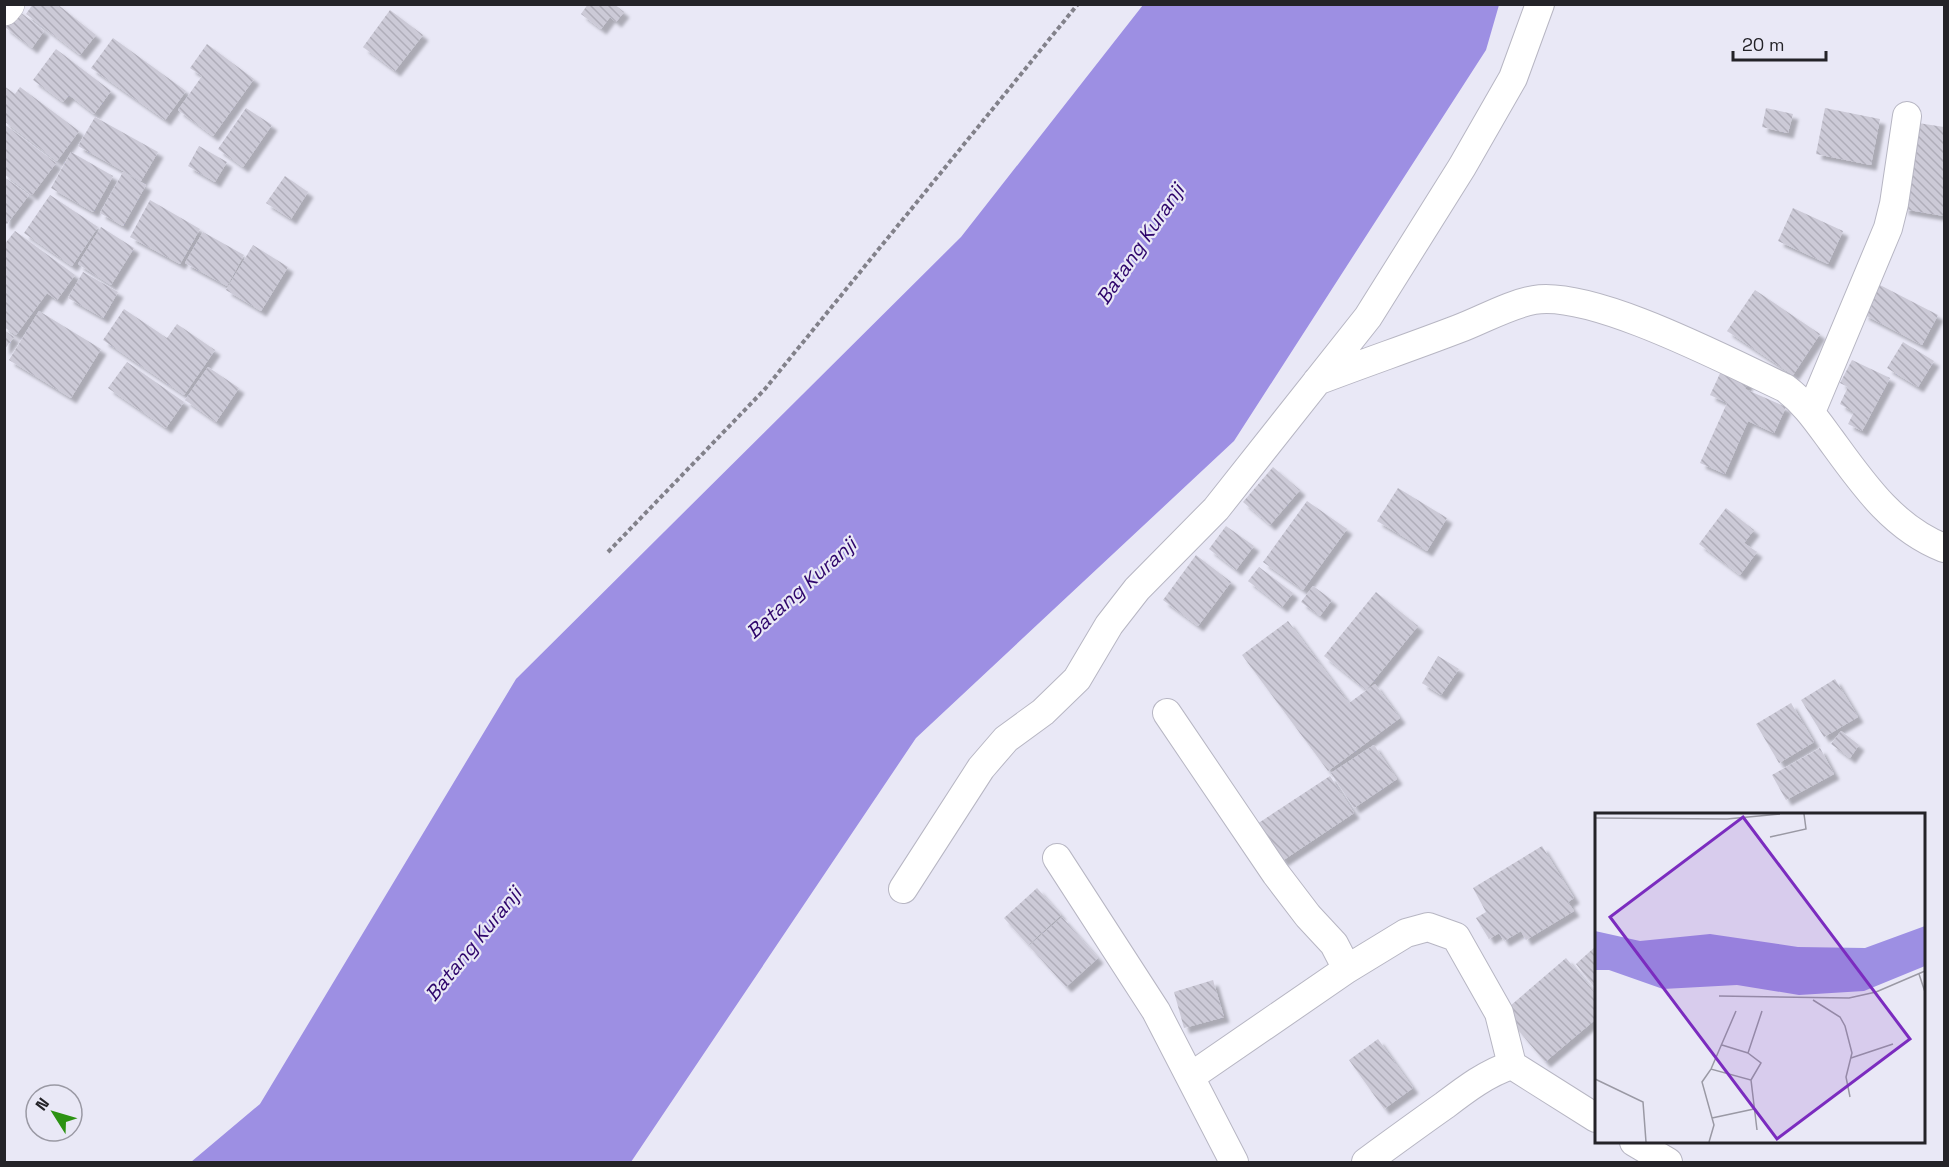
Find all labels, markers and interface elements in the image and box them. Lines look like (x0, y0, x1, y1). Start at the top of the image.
scale bar (1733, 24, 1826, 62)
text: 20 m (1742, 33, 1785, 56)
water label: Batang Kuranji (1090, 177, 1191, 309)
water label: Batang Kuranji (740, 530, 863, 645)
inset map (1595, 813, 1925, 1143)
water label: Batang Kuranji (419, 880, 528, 1007)
north arrow (24, 1083, 84, 1143)
text: N (31, 1094, 54, 1115)

